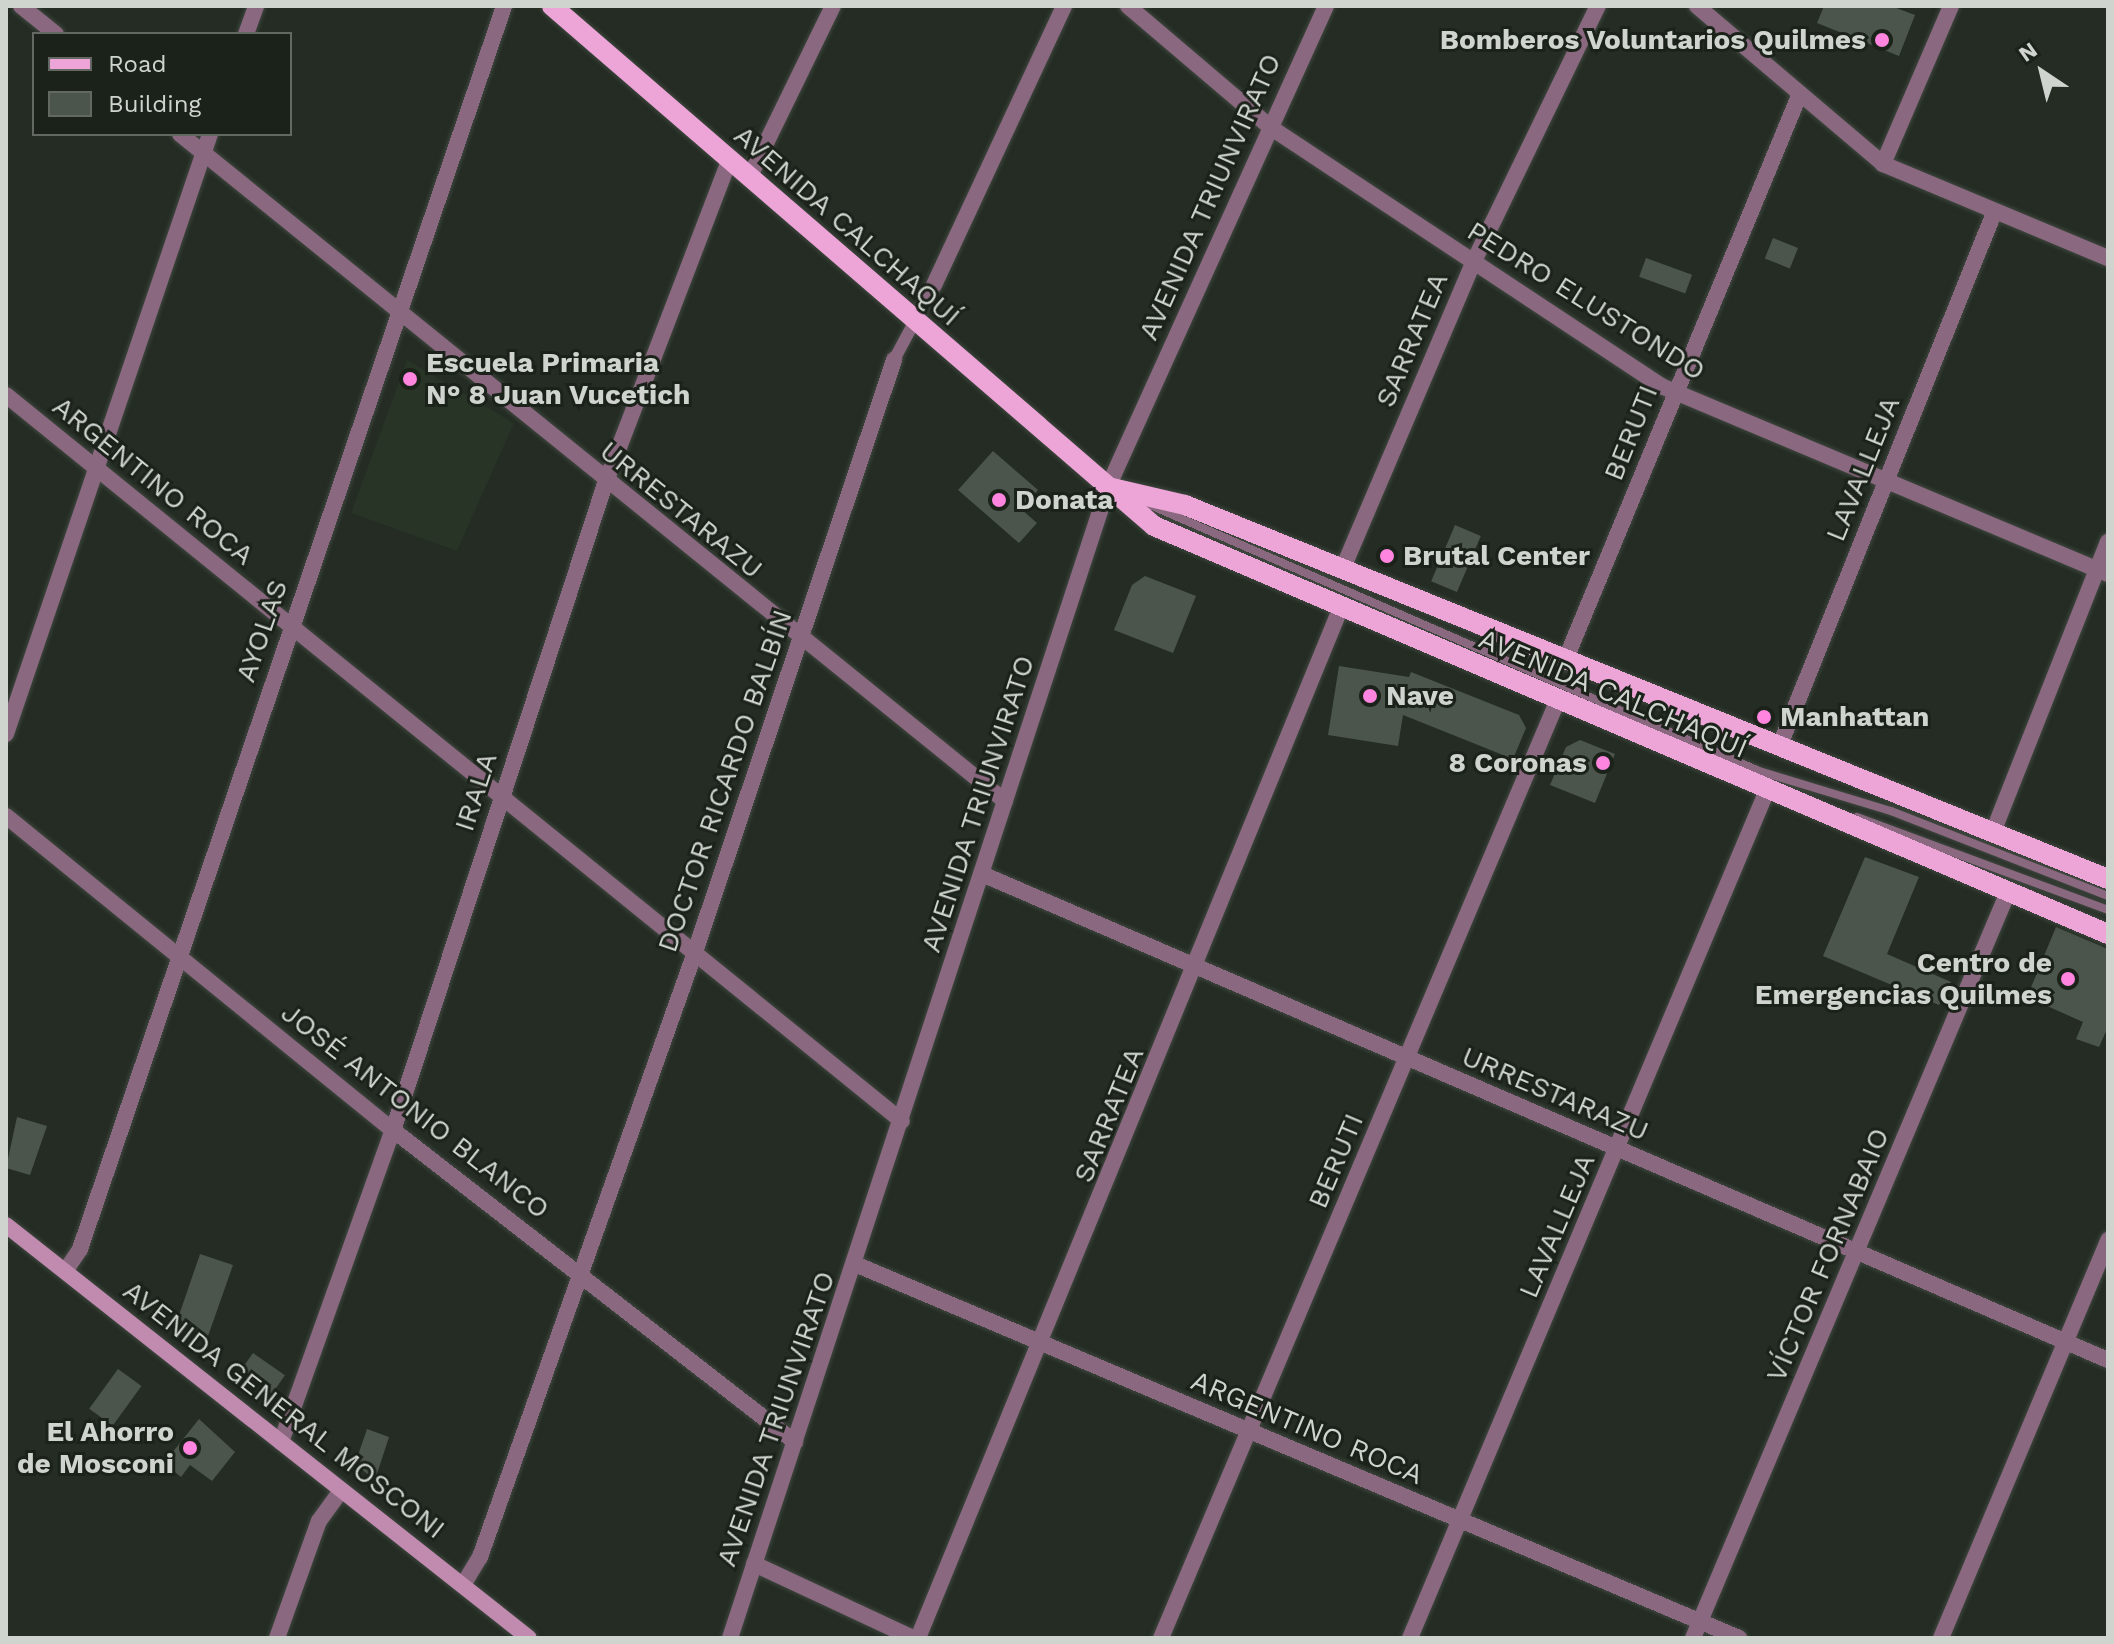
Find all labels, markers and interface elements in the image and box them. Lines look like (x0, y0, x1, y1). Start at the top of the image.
place label: Bomberos Voluntarios Quilmes (1439, 23, 1866, 57)
marker: Bomberos Voluntarios Quilmes (1873, 31, 1891, 49)
legend (32, 32, 292, 136)
north arrow (2002, 32, 2082, 112)
text: N (2014, 37, 2042, 67)
street label: AVENIDA TRIUNVIRATO (1131, 48, 1289, 346)
text: Road (108, 50, 167, 78)
text: Building (108, 90, 201, 118)
street label: AVENIDA CALCHAQUÍ (727, 118, 967, 334)
street label: PEDRO ELUSTONDO (1461, 214, 1711, 388)
street label: SARRATEA (1369, 268, 1455, 412)
place label: Escuela Primaria N° 8 Juan Vucetich (426, 346, 692, 412)
marker: Escuela Primaria N° 8 Juan Vucetich (401, 370, 419, 388)
street label: BERUTI (1597, 380, 1665, 486)
street label: ARGENTINO ROCA (46, 390, 260, 572)
street label: LAVALLEJA (1819, 392, 1907, 546)
street label: URRESTARAZU (593, 434, 769, 586)
place label: Donata (1015, 483, 1114, 517)
marker: Donata (990, 491, 1008, 509)
place label: Brutal Center (1403, 539, 1590, 573)
marker: Brutal Center (1378, 547, 1396, 565)
street label: AYOLAS (229, 575, 295, 687)
street label: DOCTOR RICARDO BALBÍN (651, 605, 799, 957)
street label: AVENIDA CALCHAQUÍ (1473, 622, 1753, 766)
street label: AVENIDA TRIUNVIRATO (914, 651, 1042, 957)
place label: Nave (1386, 679, 1454, 713)
marker: Nave (1361, 687, 1379, 705)
place label: Manhattan (1780, 700, 1929, 734)
marker: Manhattan (1755, 708, 1773, 726)
place label: 8 Coronas (1448, 746, 1587, 780)
street label: IRALA (448, 748, 504, 836)
marker: 8 Coronas (1594, 754, 1612, 772)
place label: Centro de Emergencias Quilmes (1755, 946, 2052, 1012)
marker: Centro de Emergencias Quilmes (2059, 970, 2077, 988)
street label: JOSÉ ANTONIO BLANCO (274, 996, 556, 1226)
street label: URRESTARAZU (1457, 1040, 1653, 1148)
street label: SARRATEA (1067, 1043, 1151, 1187)
street label: BERUTI (1301, 1109, 1371, 1213)
street label: VÍCTOR FORNABAIO (1759, 1123, 1897, 1387)
street label: LAVALLEJA (1512, 1149, 1602, 1303)
street label: AVENIDA TRIUNVIRATO (709, 1266, 843, 1572)
street label: AVENIDA GENERAL MOSCONI (116, 1273, 452, 1547)
street label: ARGENTINO ROCA (1186, 1364, 1428, 1492)
place label: El Ahorro de Mosconi (17, 1415, 174, 1481)
marker: El Ahorro de Mosconi (181, 1439, 199, 1457)

